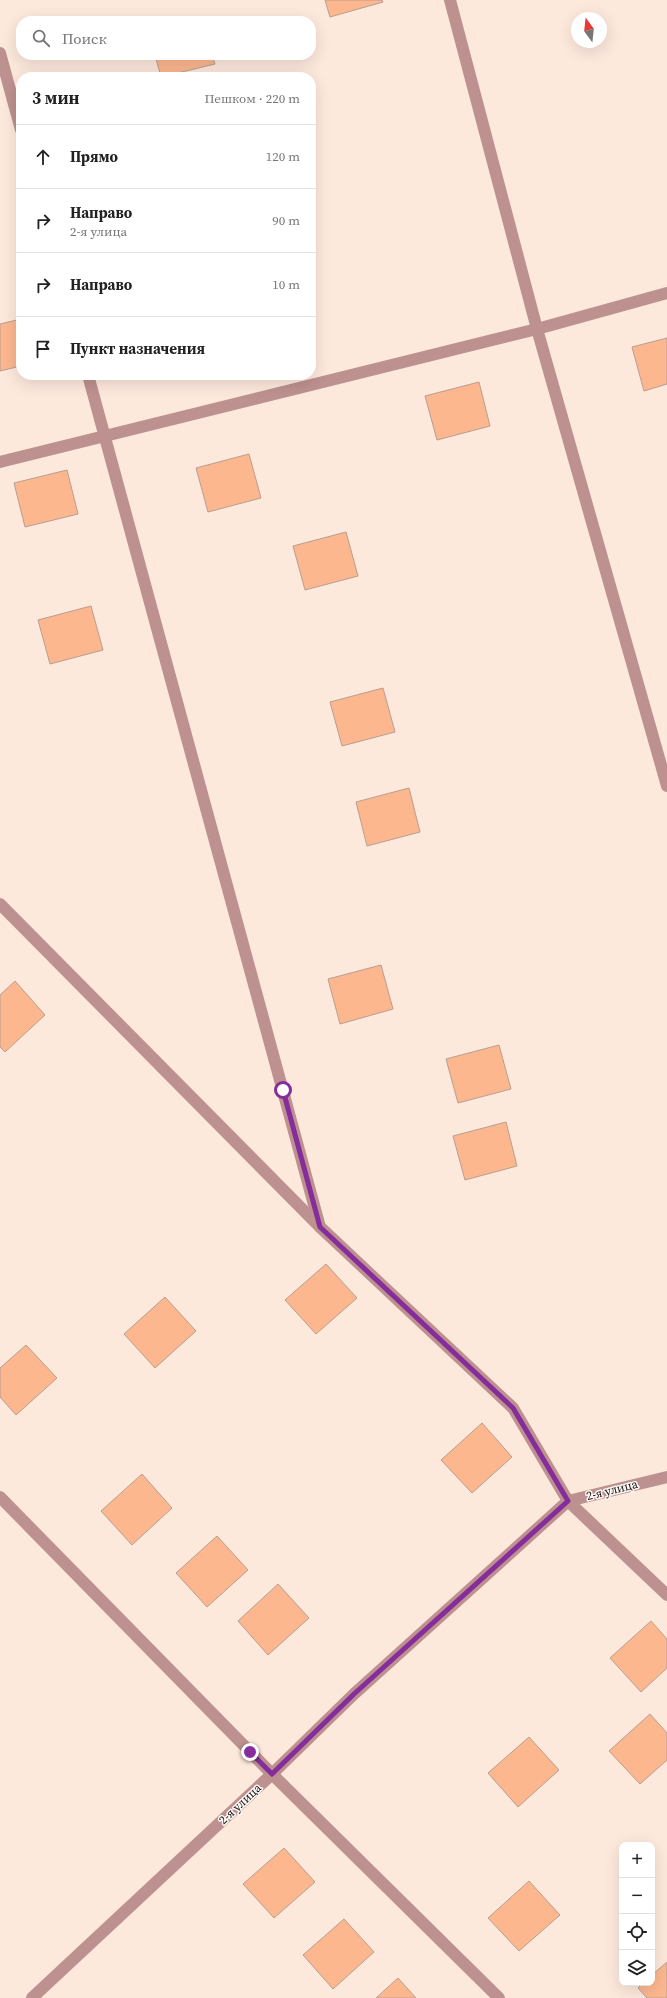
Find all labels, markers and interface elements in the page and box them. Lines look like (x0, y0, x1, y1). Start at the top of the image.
north arrow (571, 12, 607, 48)
search box (16, 16, 316, 60)
icon: search (30, 27, 52, 49)
text: Поиск (62, 28, 107, 49)
text: 3 мин (32, 86, 80, 110)
text: Пешком · 220 m (205, 90, 300, 107)
icon: ahead (32, 146, 54, 168)
text: Прямо (70, 146, 118, 167)
text: 120 m (266, 148, 300, 165)
text: Направо (70, 202, 132, 223)
icon: right (32, 210, 54, 232)
text: 90 m (272, 212, 300, 229)
text: 2-я улица (70, 223, 127, 240)
icon: right (32, 274, 54, 296)
text: Направо (70, 274, 132, 295)
text: 10 m (272, 276, 300, 293)
icon: arrive (32, 338, 54, 360)
text: Пункт назначения (70, 338, 205, 359)
route start (274, 1081, 292, 1099)
street label: 2-я улица (584, 1476, 640, 1504)
route end (241, 1743, 259, 1761)
street label: 2-я улица (215, 1780, 265, 1828)
map controls (619, 1842, 655, 1986)
button: + (619, 1842, 655, 1878)
button: − (619, 1878, 655, 1914)
button: locate (619, 1914, 655, 1950)
button: layers (619, 1950, 655, 1986)

